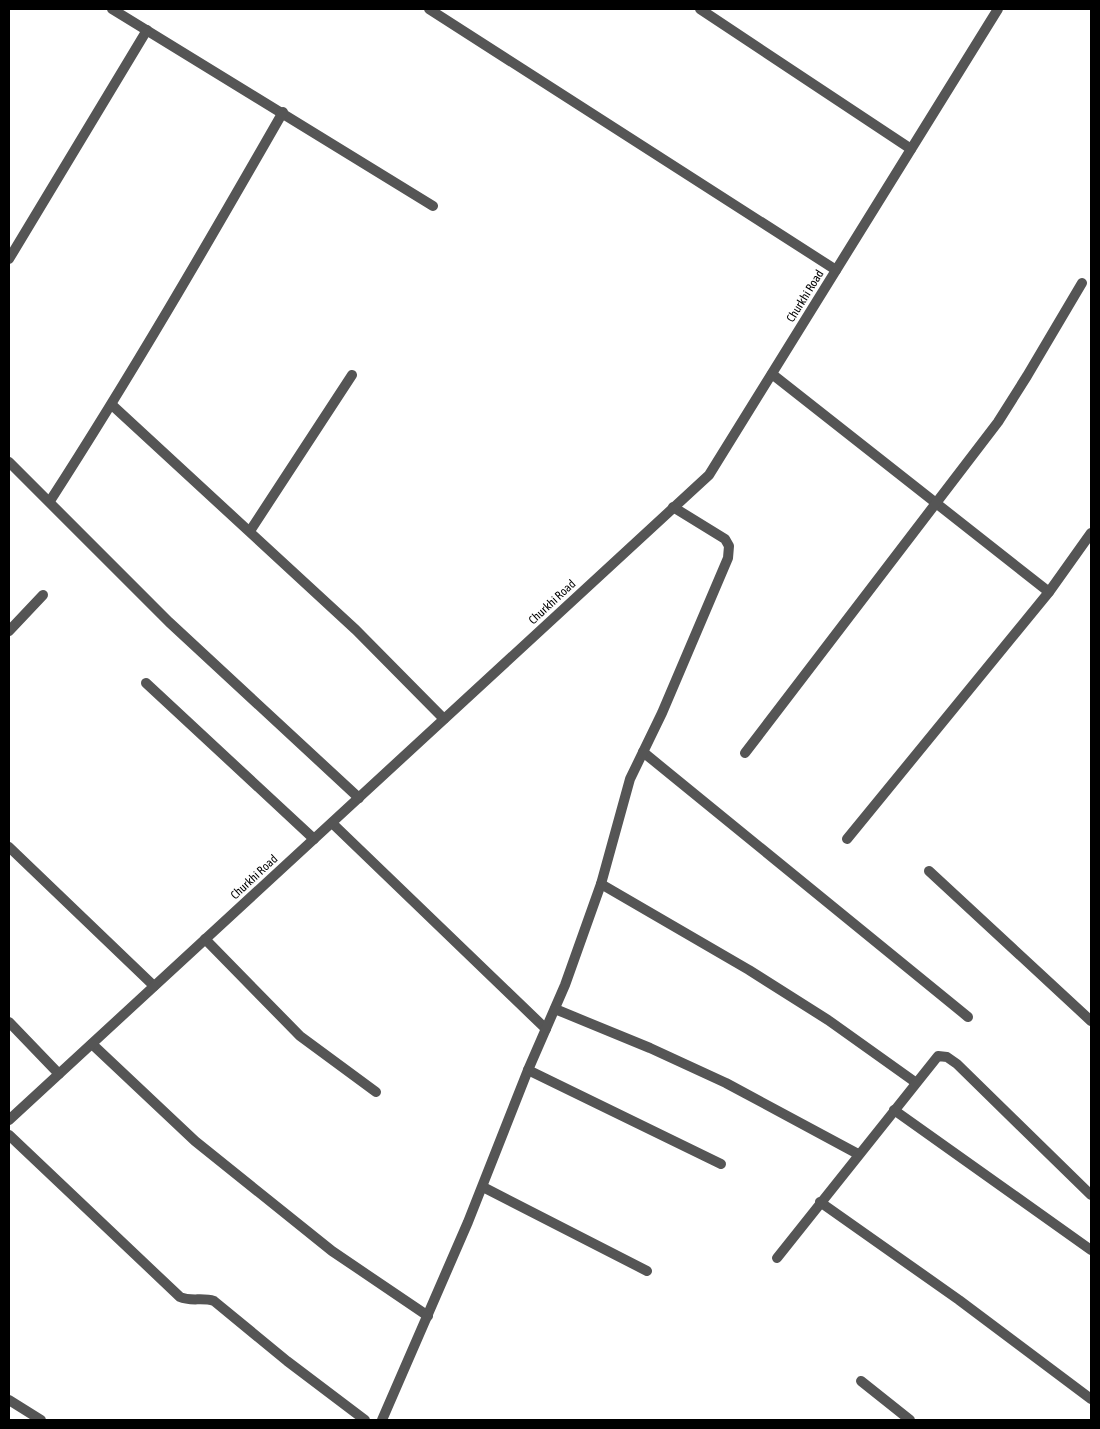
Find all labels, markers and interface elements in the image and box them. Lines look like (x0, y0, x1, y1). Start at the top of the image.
street label: Churkhi Road (783, 267, 827, 325)
street label: Churkhi Road (526, 577, 578, 627)
street label: Churkhi Road (228, 852, 280, 902)

